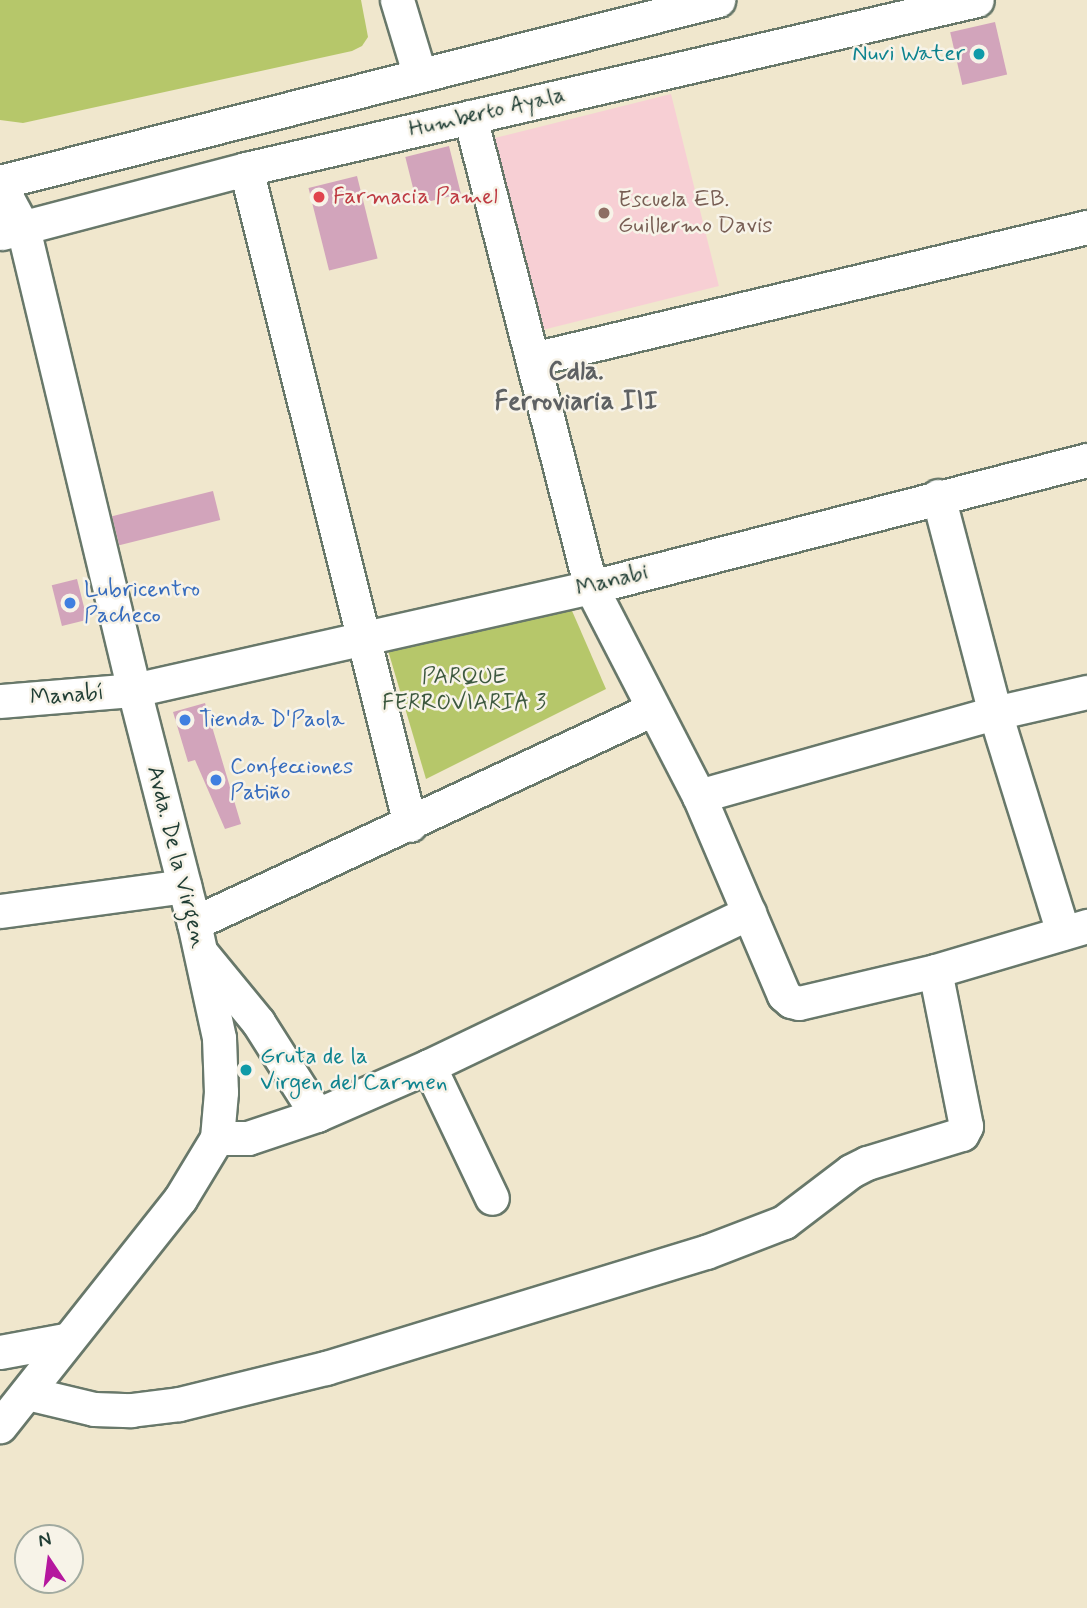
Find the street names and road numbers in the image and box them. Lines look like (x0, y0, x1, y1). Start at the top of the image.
street label: Humberto Ayala (406, 82, 568, 144)
street label: Manabi (573, 559, 651, 603)
street label: Manabí (29, 680, 105, 712)
street label: Avda. De la Virgen (141, 768, 211, 946)

